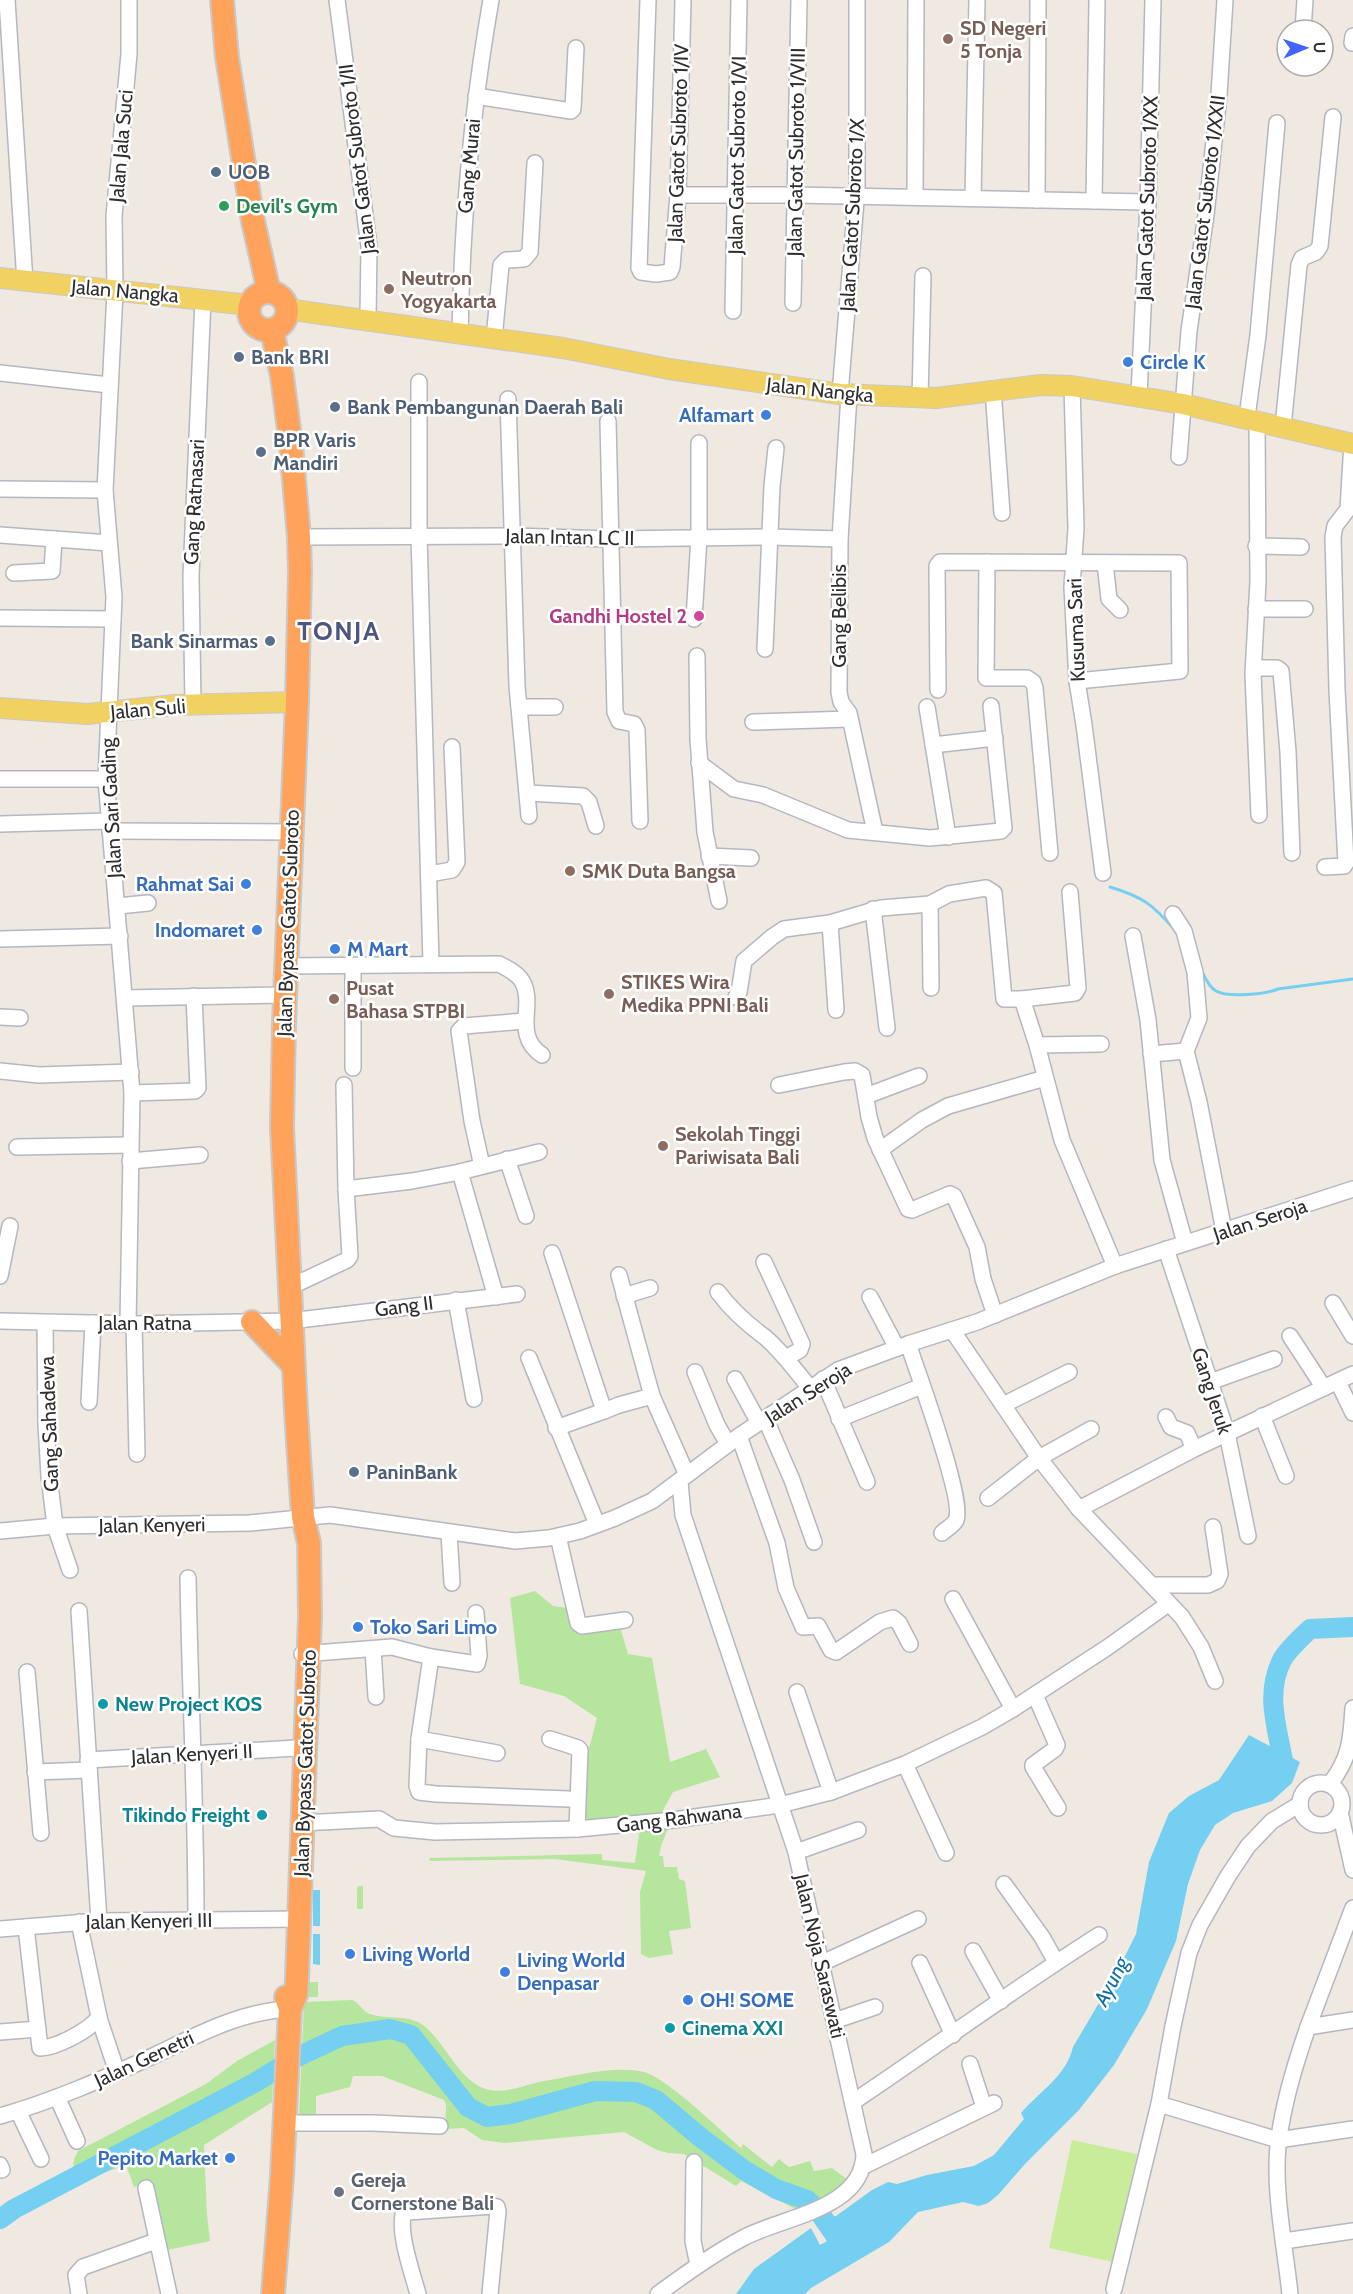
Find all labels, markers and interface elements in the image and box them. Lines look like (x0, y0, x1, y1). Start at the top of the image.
place label: SD Negeri 5 Tonja (960, 16, 1046, 63)
north arrow (1275, 18, 1335, 78)
marker: SD Negeri 5 Tonja (941, 32, 955, 46)
text: U (1310, 41, 1329, 54)
street label: Jalan Gatot Subroto 1/IV (663, 43, 693, 244)
street label: Jalan Gatot Subroto 1/VIII (782, 47, 810, 258)
street label: Jalan Gatot Subroto 1/VI (723, 56, 751, 255)
street label: Jalan Gatot Subroto 1/II (333, 63, 381, 256)
street label: Jalan Jala Suci (104, 89, 138, 204)
street label: Jalan Gatot Subroto 1/XXII (1180, 94, 1230, 311)
street label: Jalan Gatot Subroto 1/XX (1131, 95, 1163, 302)
street label: Gang Murai (453, 118, 485, 214)
street label: Jalan Gatot Subroto 1/X (835, 118, 869, 313)
place label: UOB (228, 160, 270, 184)
marker: UOB (209, 165, 223, 179)
place label: Devil's Gym (236, 194, 338, 218)
marker: Devil's Gym (217, 199, 231, 213)
place label: Neutron Yogyakarta (400, 266, 496, 313)
street label: Jalan Nangka (69, 274, 180, 308)
marker: Neutron Yogyakarta (382, 282, 396, 296)
place label: Bank BRI (251, 345, 329, 369)
marker: Bank BRI (232, 350, 246, 364)
place label: Circle K (1140, 350, 1206, 374)
marker: Circle K (1121, 355, 1135, 369)
street label: Jalan Nangka (764, 372, 875, 408)
place label: Bank Pembangunan Daerah Bali (347, 395, 623, 419)
marker: Bank Pembangunan Daerah Bali (328, 400, 342, 414)
place label: Alfamart (679, 403, 754, 427)
marker: Alfamart (759, 408, 773, 422)
place label: BPR Varis Mandiri (273, 428, 356, 475)
street label: Gang Ratnasari (179, 438, 209, 566)
marker: BPR Varis Mandiri (254, 445, 268, 459)
street label: Jalan Intan LC II (504, 524, 635, 550)
street label: Gang Belibis (827, 564, 851, 668)
street label: Kusuma Sari (1062, 578, 1090, 682)
place label: Gandhi Hostel 2 (549, 604, 687, 628)
marker: Gandhi Hostel 2 (692, 609, 706, 623)
district label: TONJA (297, 615, 381, 647)
place label: Bank Sinarmas (131, 629, 258, 653)
marker: Bank Sinarmas (263, 634, 277, 648)
street label: Jalan Suli (108, 694, 187, 724)
street label: Jalan Sari Gading (95, 736, 127, 880)
street label: Jalan Bypass Gatot Subroto (272, 809, 304, 1038)
place label: SMK Duta Bangsa (582, 859, 736, 883)
marker: SMK Duta Bangsa (563, 864, 577, 878)
place label: Rahmat Sai (136, 872, 234, 896)
marker: Rahmat Sai (239, 877, 253, 891)
place label: Indomaret (155, 918, 245, 942)
marker: Indomaret (250, 923, 264, 937)
place label: M Mart (347, 937, 408, 961)
marker: M Mart (328, 942, 342, 956)
place label: STIKES Wira Medika PPNI Bali (621, 970, 769, 1017)
place label: Pusat Bahasa STPBI (346, 976, 465, 1023)
marker: STIKES Wira Medika PPNI Bali (602, 987, 616, 1001)
marker: Pusat Bahasa STPBI (327, 992, 341, 1006)
place label: Sekolah Tinggi Pariwisata Bali (675, 1122, 800, 1169)
marker: Sekolah Tinggi Pariwisata Bali (656, 1139, 670, 1153)
street label: Jalan Seroja (1209, 1193, 1310, 1247)
street label: Gang II (373, 1291, 435, 1321)
street label: Jalan Ratna (97, 1311, 192, 1335)
street label: Gang Jeruk (1187, 1345, 1237, 1437)
street label: Gang Sahadewa (35, 1355, 63, 1492)
street label: Jalan Seroja (760, 1357, 856, 1429)
place label: PaninBank (366, 1460, 458, 1484)
marker: PaninBank (347, 1465, 361, 1479)
street label: Jalan Kenyeri (97, 1512, 206, 1538)
place label: Toko Sari Limo (370, 1615, 497, 1639)
marker: Toko Sari Limo (351, 1620, 365, 1634)
street label: Jalan Bypass Gatot Subroto (289, 1649, 321, 1878)
place label: New Project KOS (115, 1692, 263, 1716)
marker: New Project KOS (96, 1697, 110, 1711)
street label: Jalan Kenyeri II (130, 1739, 253, 1769)
street label: Gang Rahwana (615, 1798, 743, 1838)
place label: Tikindo Freight (122, 1803, 250, 1827)
marker: Tikindo Freight (255, 1808, 269, 1822)
street label: Jalan Noja Saraswati (789, 1871, 851, 2040)
street label: Jalan Kenyeri III (84, 1908, 213, 1934)
place label: Living World (362, 1942, 470, 1966)
marker: Living World (343, 1947, 357, 1961)
place label: Living World Denpasar (517, 1948, 625, 1995)
water label: Ayung (1088, 1951, 1135, 2011)
marker: Living World Denpasar (498, 1965, 512, 1979)
place label: OH! SOME (700, 1988, 794, 2012)
marker: OH! SOME (681, 1993, 695, 2007)
place label: Cinema XXI (682, 2016, 783, 2040)
marker: Cinema XXI (663, 2021, 677, 2035)
street label: Jalan Genetri (90, 2026, 197, 2093)
place label: Pepito Market (97, 2146, 218, 2170)
marker: Pepito Market (223, 2151, 237, 2165)
place label: Gereja Cornerstone Bali (351, 2168, 494, 2215)
marker: Gereja Cornerstone Bali (332, 2185, 346, 2199)

